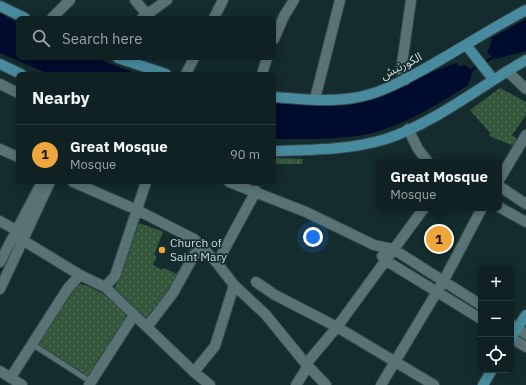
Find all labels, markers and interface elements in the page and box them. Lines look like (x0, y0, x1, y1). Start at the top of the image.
search box (16, 16, 276, 60)
icon: search (30, 27, 52, 49)
text: Search here (62, 29, 142, 48)
street label: الكورنيش (377, 49, 424, 82)
text: Nearby (32, 87, 90, 109)
text: Great Mosque (70, 137, 168, 156)
text: 1 (41, 146, 49, 163)
text: 90 m (230, 146, 260, 163)
text: Mosque (70, 156, 116, 173)
popup (376, 159, 502, 211)
text: Great Mosque (390, 167, 488, 186)
text: Mosque (390, 186, 436, 203)
pin: 1 (426, 224, 452, 254)
your location (303, 227, 323, 247)
place label: Church of Saint Mary (170, 235, 227, 264)
marker: Church of Saint Mary (157, 245, 167, 255)
map controls (478, 265, 514, 373)
button: + (478, 265, 514, 301)
button: − (478, 301, 514, 337)
button: locate (478, 337, 514, 373)

